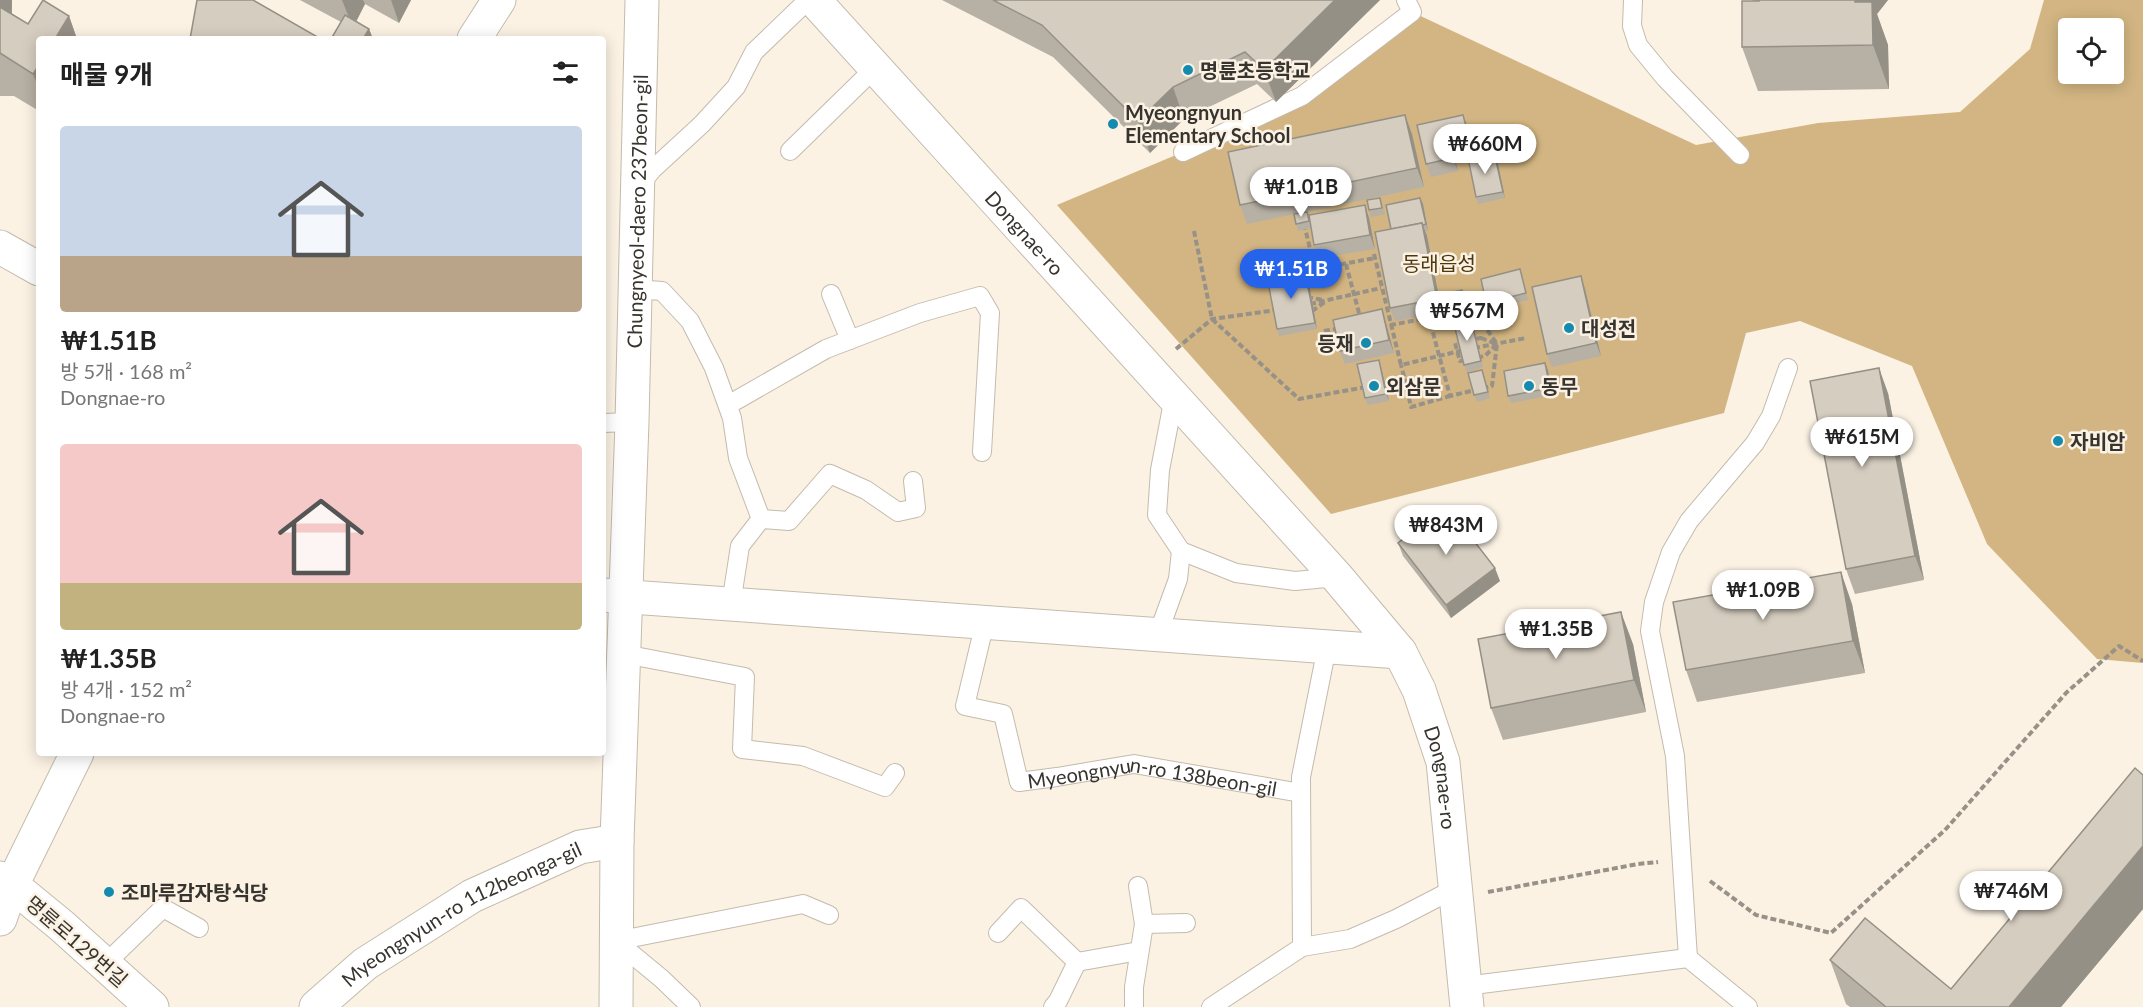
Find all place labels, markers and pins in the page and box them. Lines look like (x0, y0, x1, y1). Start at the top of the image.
place label: 명륜초등학교 (1200, 58, 1310, 82)
marker: 명륜초등학교 (1181, 63, 1195, 77)
place label: Myeongnyun Elementary School (1125, 100, 1290, 147)
marker: Myeongnyun Elementary School (1106, 117, 1120, 131)
pin: ₩660M (1443, 124, 1527, 175)
pin: ₩1.01B (1252, 167, 1350, 218)
pin: ₩1.51B (1242, 249, 1340, 300)
pin: ₩567M (1425, 291, 1509, 342)
place label: 대성전 (1581, 316, 1636, 340)
marker: 대성전 (1562, 321, 1576, 335)
place label: 등재 (1317, 331, 1354, 355)
marker: 등재 (1359, 336, 1373, 350)
place label: 외삼문 (1386, 374, 1441, 398)
place label: 동무 (1541, 374, 1578, 398)
marker: 외삼문 (1367, 379, 1381, 393)
marker: 동무 (1522, 379, 1536, 393)
pin: ₩615M (1820, 417, 1904, 468)
place label: 자비암 (2070, 429, 2126, 453)
marker: 자비암 (2051, 434, 2065, 448)
pin: ₩843M (1404, 505, 1488, 556)
pin: ₩1.09B (1714, 570, 1812, 621)
pin: ₩1.35B (1507, 609, 1605, 660)
pin: ₩746M (1969, 871, 2053, 922)
place label: 조마루감자탕식당 (121, 880, 268, 904)
marker: 조마루감자탕식당 (102, 885, 116, 899)

